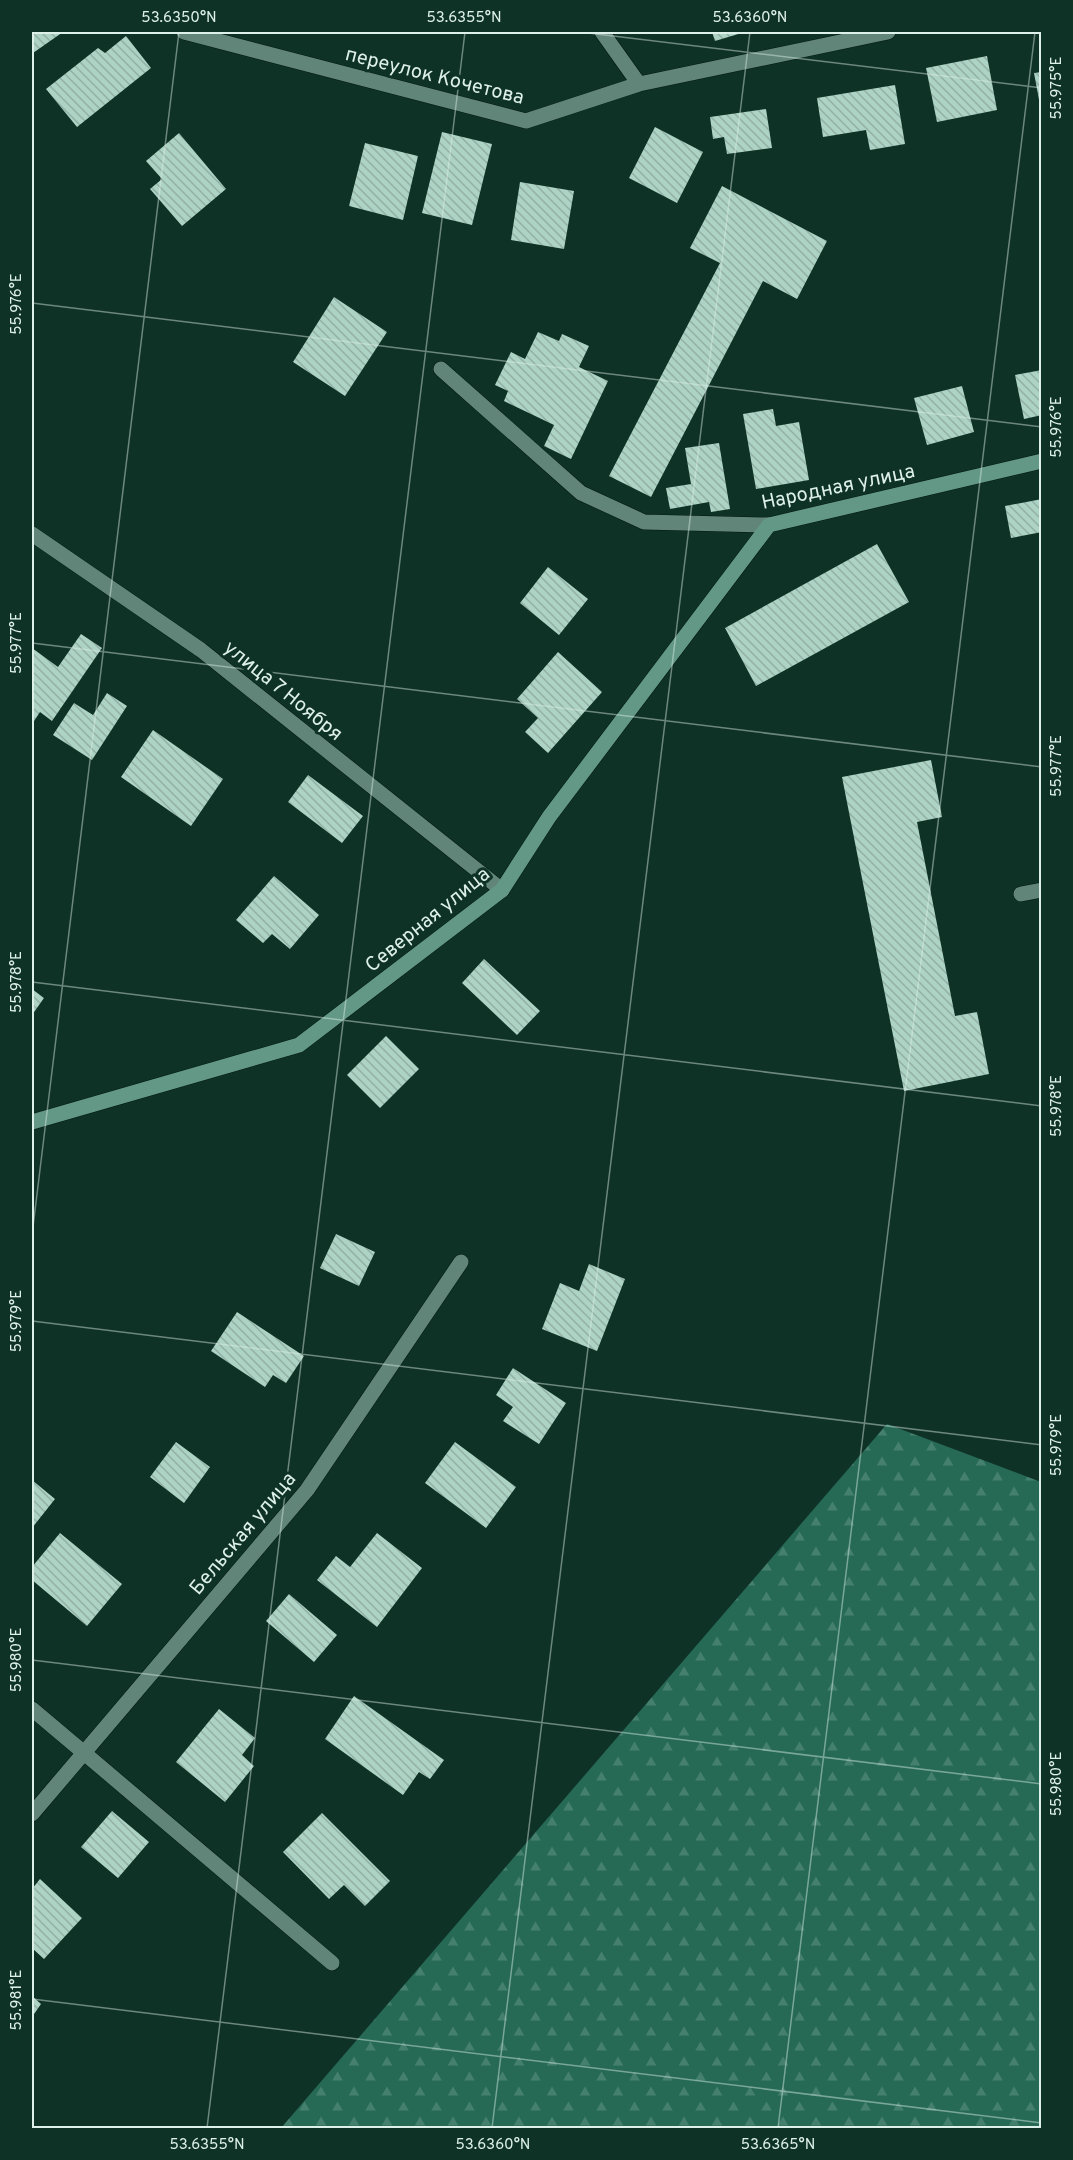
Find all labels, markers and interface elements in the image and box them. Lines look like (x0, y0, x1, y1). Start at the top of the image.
text: 53.6350°N (141, 9, 217, 28)
text: 53.6355°N (426, 9, 502, 28)
text: 53.6360°N (713, 9, 787, 28)
street label: переулок Кочетова (342, 42, 527, 112)
text: 55.975°E (1048, 57, 1067, 119)
text: 55.976°E (8, 273, 27, 335)
text: 55.976°E (1048, 396, 1067, 458)
street label: Народная улица (759, 459, 917, 517)
text: 55.977°E (8, 612, 27, 674)
street label: улица 7 Ноября (218, 635, 348, 748)
text: 55.977°E (1048, 735, 1067, 797)
street label: Северная улица (360, 862, 496, 979)
text: 55.978°E (8, 951, 27, 1013)
text: 55.978°E (1048, 1075, 1067, 1137)
text: 55.979°E (8, 1290, 27, 1352)
text: 55.979°E (1048, 1414, 1067, 1476)
street label: Бельская улица (185, 1467, 303, 1601)
text: 55.980°E (8, 1628, 27, 1692)
text: 55.980°E (1048, 1752, 1067, 1816)
text: 55.981°E (8, 1970, 27, 2030)
text: 53.6355°N (169, 2136, 245, 2155)
text: 53.6360°N (456, 2136, 530, 2155)
text: 53.6365°N (741, 2136, 815, 2155)

